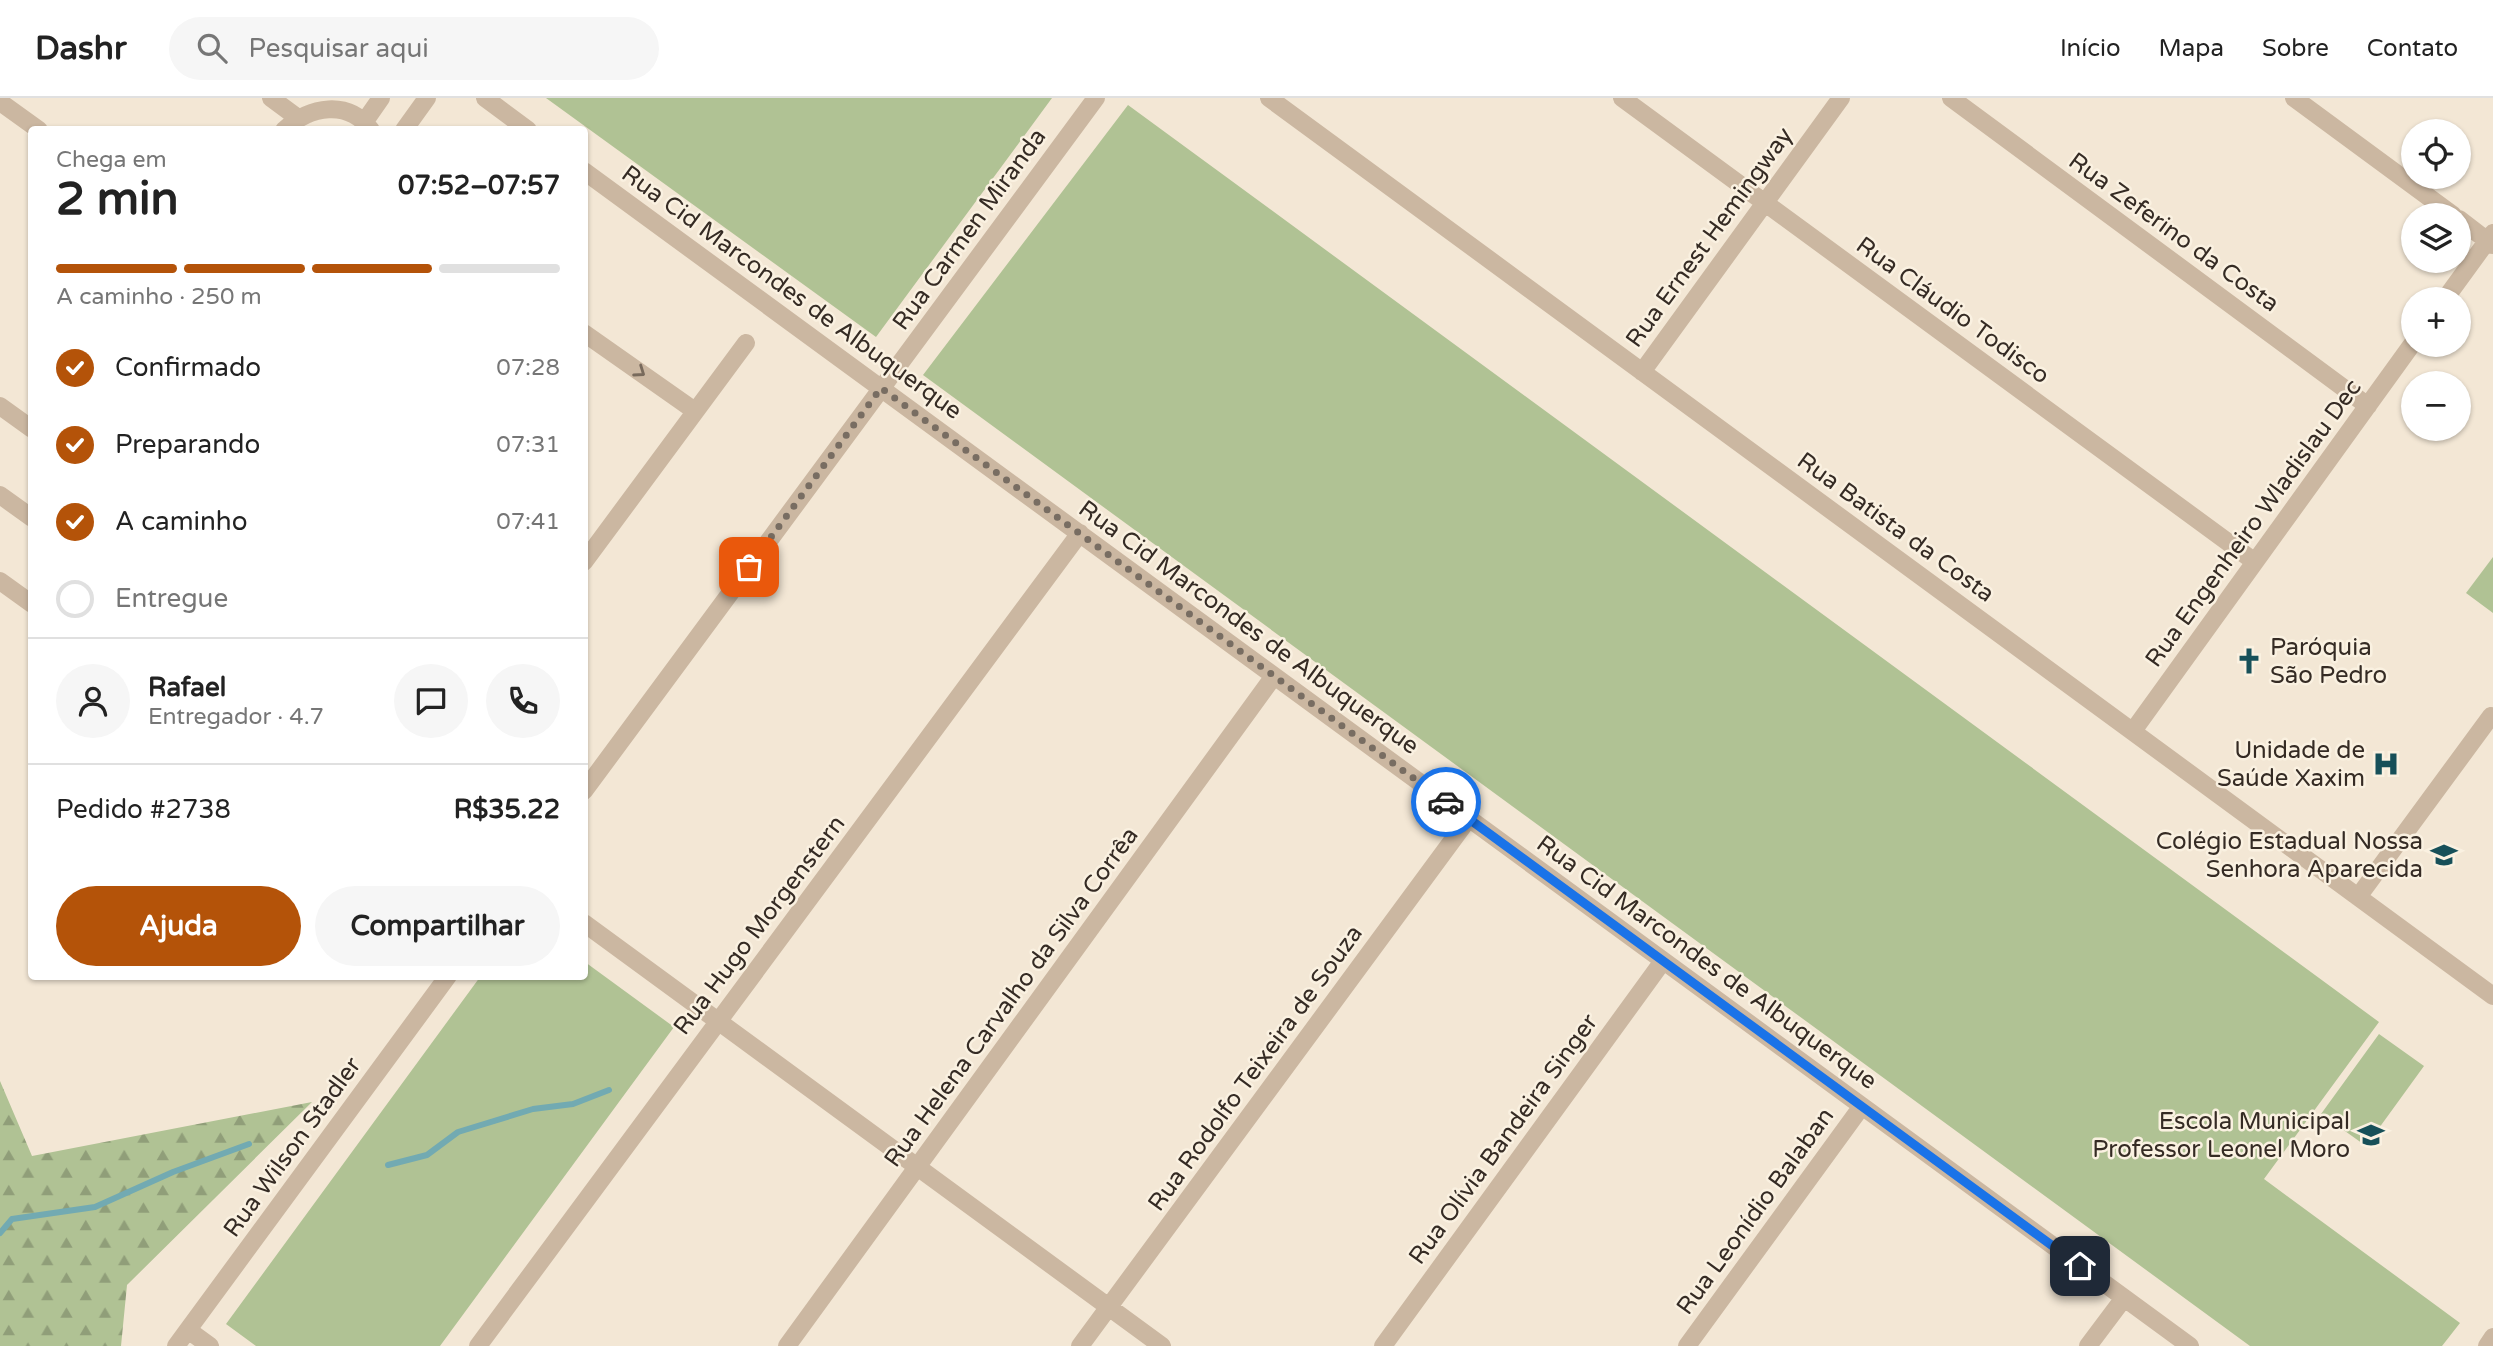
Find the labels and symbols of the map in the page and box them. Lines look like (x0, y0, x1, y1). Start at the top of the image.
street label: Rua Ernest Hemingway (1620, 122, 1799, 353)
street label: Rua Carmen Miranda (887, 123, 1052, 336)
street label: Rua Zeferino da Costa (2063, 146, 2285, 318)
street label: Rua Cid Marcondes de Albuquerque (616, 159, 967, 426)
street label: Rua Cláudio Todisco (1850, 231, 2055, 390)
one-way arrow (632, 364, 645, 376)
street label: Rua Engenheiro Wladislau Dec (2139, 374, 2368, 673)
street label: Rua Batista da Costa (1791, 446, 2000, 609)
street label: Rua Cid Marcondes de Albuquerque (1073, 494, 1424, 761)
pin (719, 537, 779, 597)
place label: Paróquia São Pedro (2270, 633, 2387, 690)
church icon: Paróquia São Pedro (2234, 646, 2264, 676)
place label: Unidade de Saúde Xaxim (2217, 736, 2365, 793)
hospital icon: Unidade de Saúde Xaxim (2371, 749, 2401, 779)
courier (1411, 767, 1481, 837)
street label: Rua Hugo Morgenstern (667, 810, 851, 1041)
street label: Rua Helena Carvalho da Silva Corrêa (878, 822, 1145, 1173)
place label: Colégio Estadual Nossa Senhora Aparecida (2156, 827, 2423, 884)
street label: Rua Cid Marcondes de Albuquerque (1531, 829, 1882, 1096)
school or university icon: Colégio Estadual Nossa Senhora Aparecida (2429, 840, 2459, 870)
street label: Rua Rodolfo Teixeira de Souza (1142, 920, 1369, 1217)
street label: Rua Olívia Bandeira Singer (1403, 1008, 1605, 1270)
street label: Rua Wilson Stadler (217, 1051, 368, 1243)
street label: Rua Leonídio Balaban (1671, 1102, 1840, 1320)
place label: Escola Municipal Professor Leonel Moro (2092, 1107, 2350, 1164)
school or university icon: Escola Municipal Professor Leonel Moro (2356, 1120, 2386, 1150)
pin (2050, 1236, 2110, 1296)

